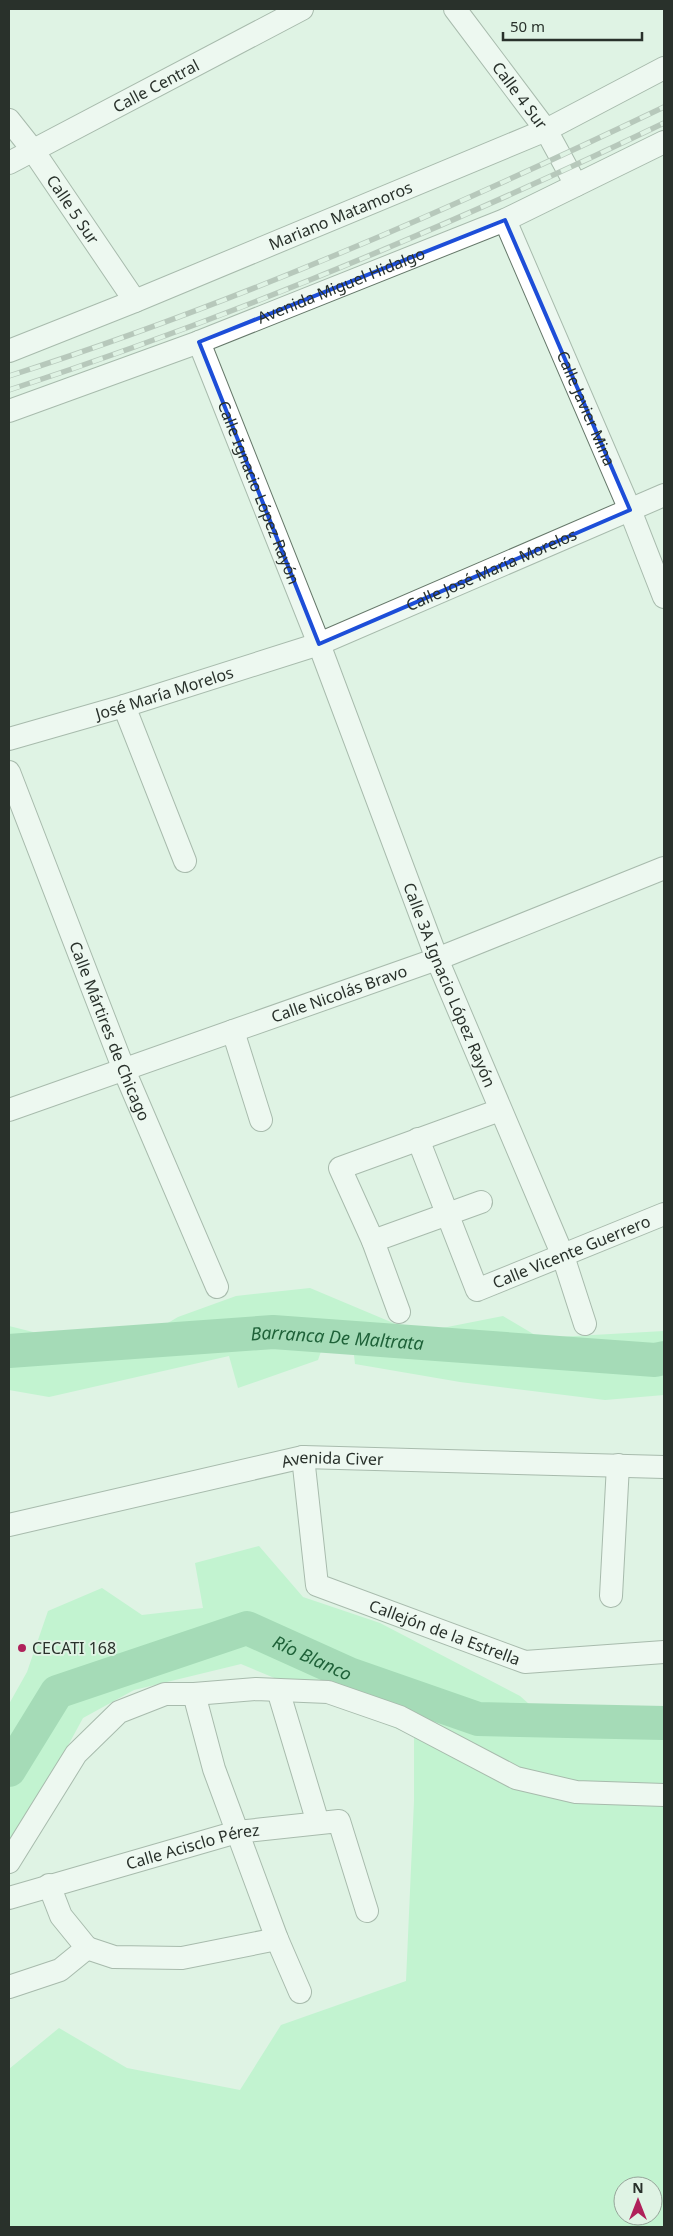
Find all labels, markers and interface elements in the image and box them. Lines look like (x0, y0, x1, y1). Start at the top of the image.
scale bar (503, 10, 642, 42)
text: 50 m (510, 16, 545, 36)
street label: Calle Central (109, 54, 203, 118)
street label: Calle 4 Sur (487, 57, 553, 134)
street label: Calle 5 Sur (42, 170, 104, 249)
street label: Mariano Matamoros (265, 176, 415, 255)
street label: Avenida Miguel Hidalgo (254, 242, 428, 329)
street label: Calle Javier Mina (552, 347, 621, 469)
street label: Calle Ignacio López Rayón (212, 398, 305, 588)
street label: Calle José María Morelos (403, 523, 580, 616)
street label: José María Morelos (91, 661, 236, 725)
street label: Calle 3A Ignacio López Rayón (398, 879, 501, 1091)
street label: Calle Mártires de Chicago (64, 938, 155, 1124)
street label: Calle Nicolás Bravo (268, 959, 410, 1028)
street label: Calle Vicente Guerrero (489, 1210, 654, 1294)
water label: Barranca De Maltrata (250, 1320, 425, 1355)
street label: Avenida Civer (279, 1446, 384, 1473)
street label: Callejón de la Estrella (366, 1594, 523, 1670)
water label: Río Blanco (269, 1629, 356, 1686)
place label: CECATI 168 (32, 1637, 116, 1659)
marker: CECATI 168 (16, 1642, 28, 1654)
street label: Calle Acisclo Pérez (123, 1819, 260, 1875)
north arrow (613, 2176, 663, 2226)
text: N (632, 2178, 644, 2197)

